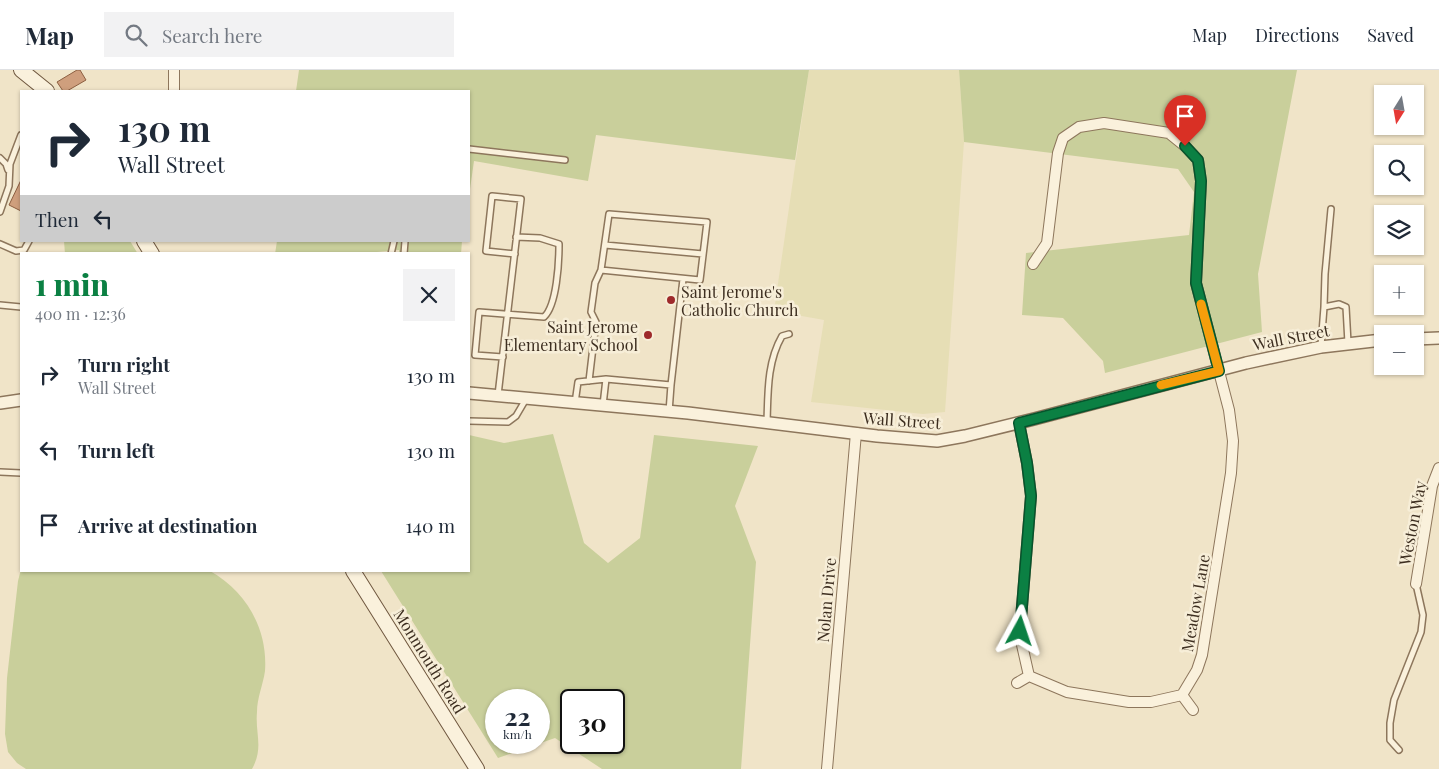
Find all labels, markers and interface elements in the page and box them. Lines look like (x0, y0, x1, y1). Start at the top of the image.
search box (104, 12, 454, 57)
text: Map (25, 19, 74, 51)
icon: search (122, 21, 150, 49)
text: Search here (162, 22, 262, 48)
text: Map (1192, 23, 1227, 47)
text: Directions (1255, 23, 1339, 47)
text: Saved (1367, 23, 1414, 47)
north arrow (1374, 85, 1424, 135)
map controls (1374, 85, 1424, 375)
pin (1164, 95, 1206, 146)
icon: arrive (1171, 102, 1199, 130)
text: 130 m (118, 104, 211, 151)
icon: right (35, 110, 100, 175)
button: search (1374, 145, 1424, 195)
text: Wall Street (118, 149, 225, 179)
icon: left (89, 205, 117, 233)
button: layers (1374, 205, 1424, 255)
text: Then (35, 206, 79, 232)
text: 1 min (35, 264, 109, 304)
button: + (1374, 265, 1424, 315)
button: close (403, 269, 455, 321)
place label: Saint Jerome's Catholic Church (681, 281, 799, 320)
marker: Saint Jerome's Catholic Church (665, 294, 677, 306)
text: 400 m · 12:36 (35, 303, 126, 324)
place label: Saint Jerome Elementary School (504, 316, 638, 355)
street label: Wall Street (1250, 319, 1331, 355)
button: − (1374, 325, 1424, 375)
marker: Saint Jerome Elementary School (642, 329, 654, 341)
text: Turn right (78, 351, 170, 377)
icon: right (35, 361, 63, 389)
text: 130 m (407, 362, 455, 388)
text: Wall Street (78, 377, 156, 398)
street label: Wall Street (861, 407, 942, 433)
icon: left (35, 436, 63, 464)
text: Turn left (78, 437, 155, 463)
text: 130 m (407, 437, 455, 463)
street label: Weston Way (1393, 479, 1430, 568)
icon: arrive (35, 511, 63, 539)
text: Arrive at destination (78, 512, 258, 538)
text: 140 m (406, 512, 455, 538)
street label: Meadow Lane (1176, 553, 1214, 653)
street label: Nolan Drive (812, 557, 840, 643)
position arrow (993, 604, 1045, 656)
street label: Monmouth Road (389, 605, 471, 717)
speed limit sign: 30 (560, 689, 625, 754)
text: 22 (504, 699, 531, 732)
text: km/h (503, 726, 532, 742)

